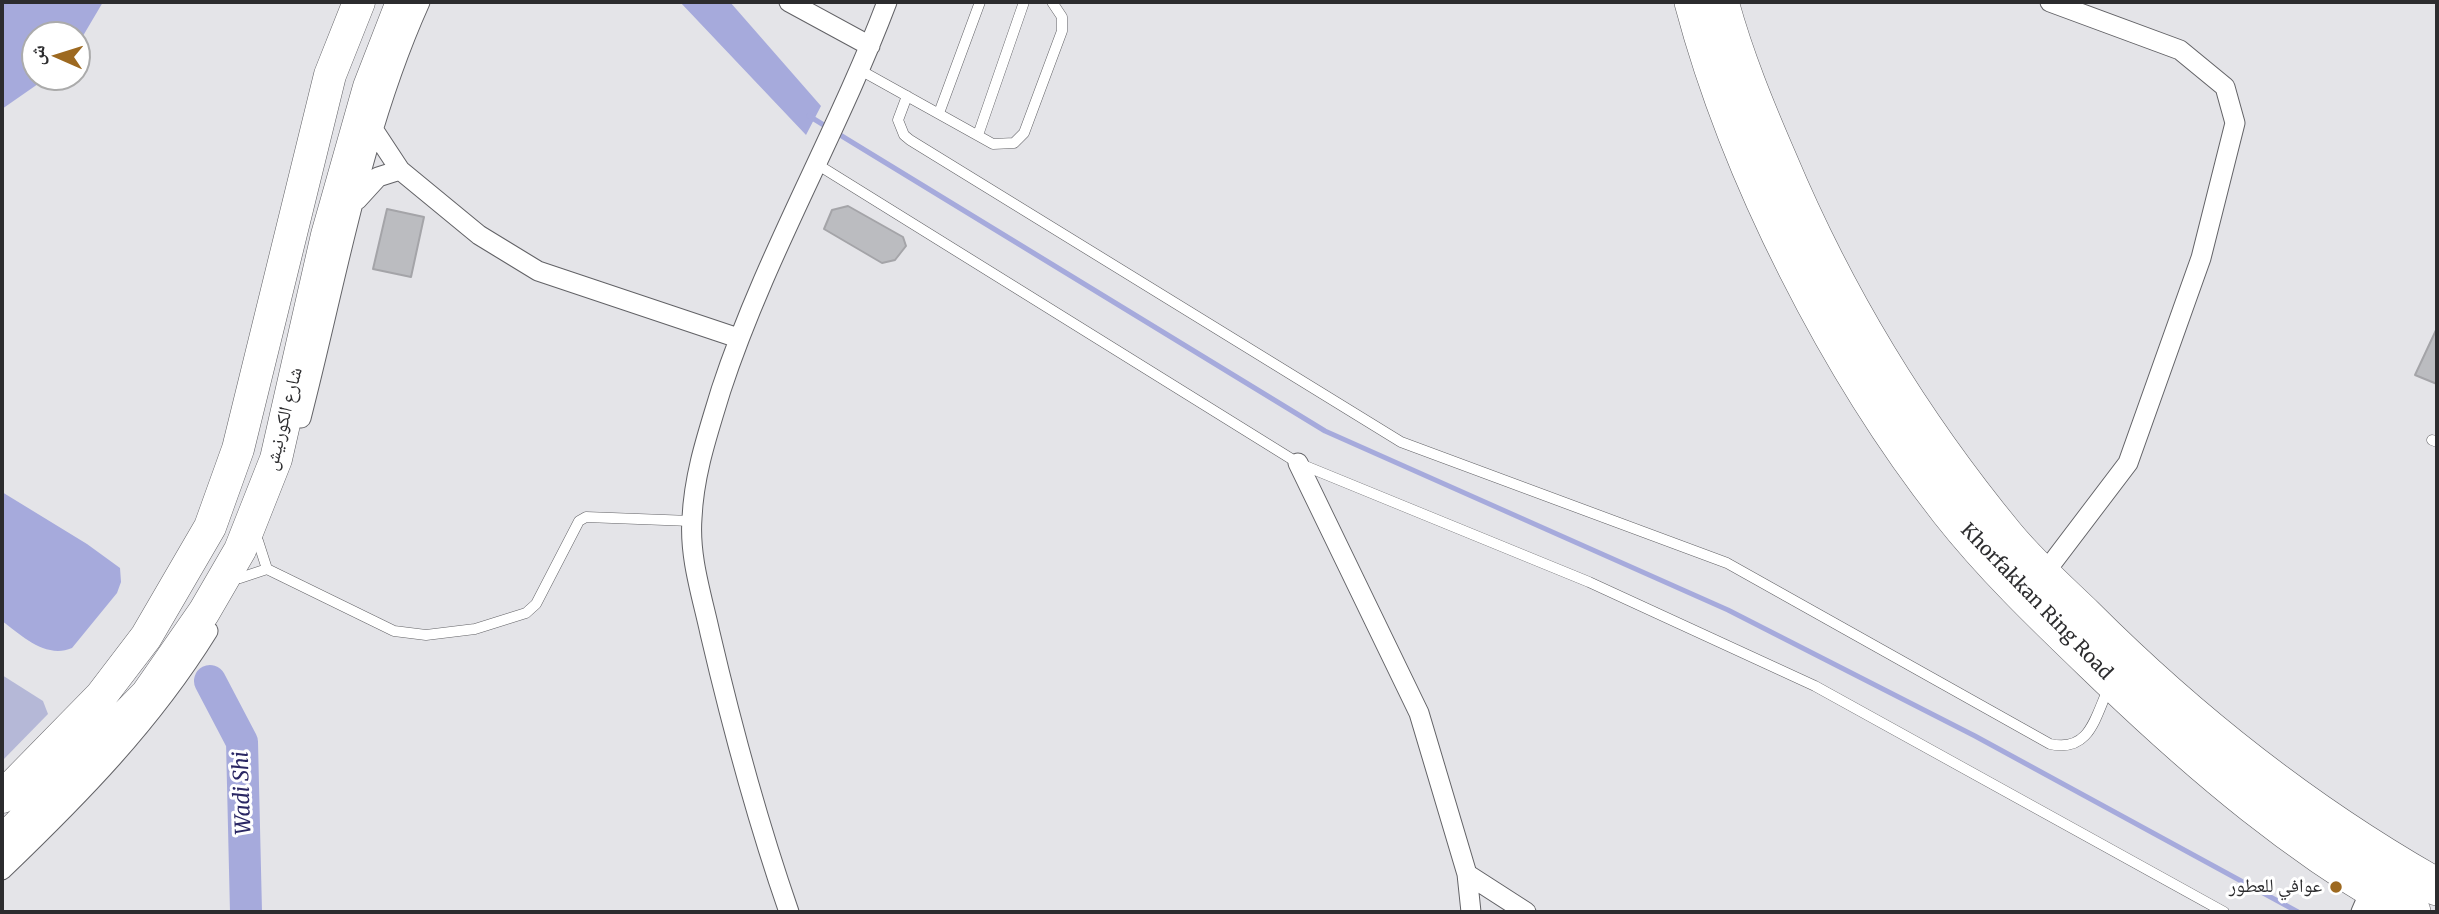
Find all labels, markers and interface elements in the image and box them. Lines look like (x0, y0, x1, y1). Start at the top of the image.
north arrow (21, 21, 91, 91)
text: ش (25, 44, 50, 66)
street label: شارع الكورنيش (260, 365, 308, 473)
street label: Khorfakkan Ring Road (1955, 519, 2117, 685)
water label: Wadi Shi (229, 751, 257, 835)
place label: عوافي للعطور (2229, 876, 2322, 898)
marker: عوافي للعطور (2328, 879, 2344, 895)

